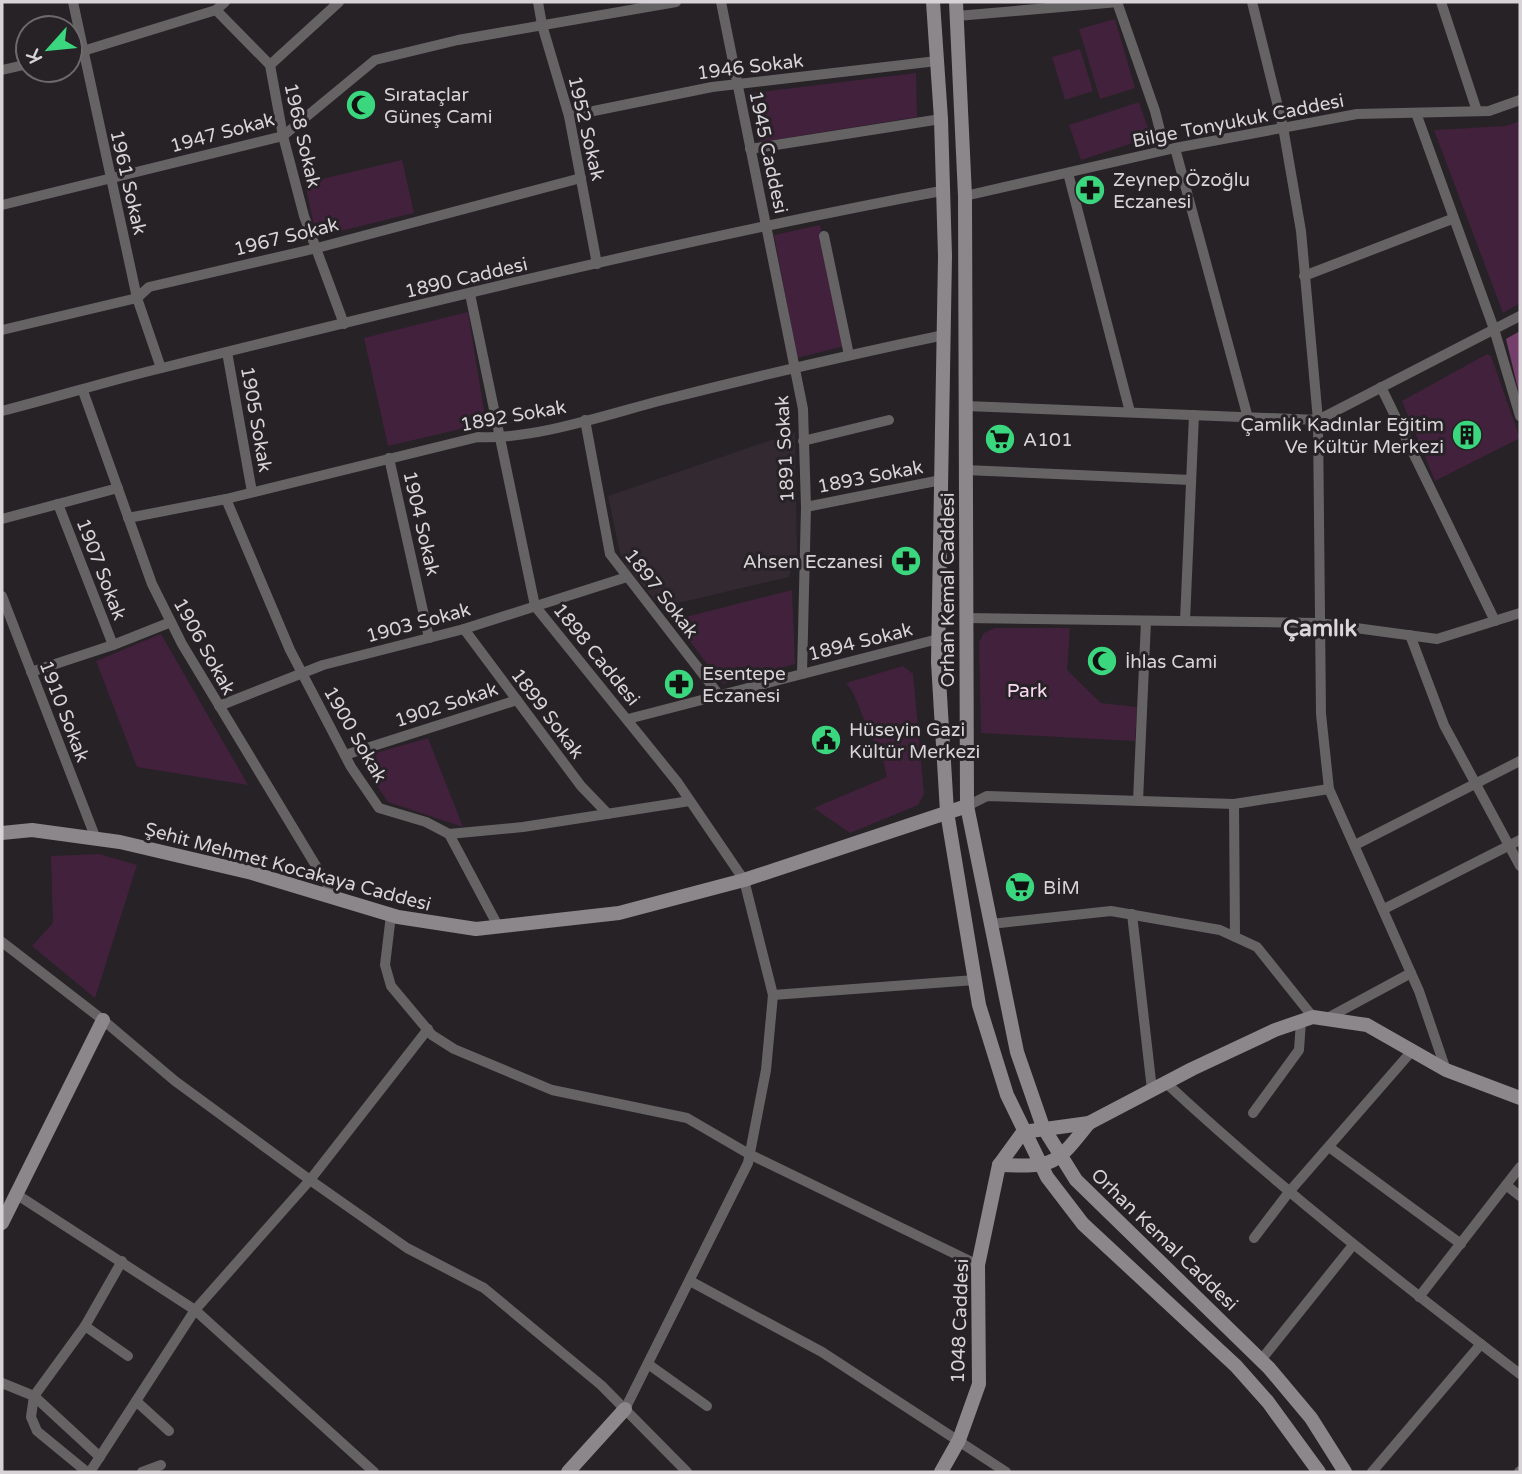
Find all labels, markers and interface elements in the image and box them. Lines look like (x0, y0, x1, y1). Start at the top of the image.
north arrow (14, 14, 84, 84)
text: K (22, 45, 47, 67)
street label: 1946 Sokak (696, 50, 805, 84)
street label: 1952 Sokak (563, 74, 609, 183)
street label: 1968 Sokak (279, 81, 325, 190)
place label: Sırataçlar Güneş Cami (384, 84, 492, 128)
mosque icon: Sırataçlar Güneş Cami (344, 88, 378, 122)
street label: 1945 Caddesi (744, 89, 792, 216)
street label: Bilge Tonyukuk Caddesi (1131, 90, 1346, 152)
street label: 1947 Sokak (168, 108, 277, 157)
street label: 1961 Sokak (105, 128, 151, 237)
place label: Zeynep Özoğlu Eczanesi (1113, 169, 1250, 213)
pharmacy icon: Zeynep Özoğlu Eczanesi (1073, 173, 1107, 207)
street label: 1967 Sokak (232, 213, 341, 261)
street label: 1890 Caddesi (403, 253, 530, 303)
street label: 1905 Sokak (236, 365, 276, 474)
street label: 1891 Sokak (771, 395, 799, 503)
street label: 1892 Sokak (459, 396, 568, 436)
place label: Çamlık Kadınlar Eğitim Ve Kültür Merkezi (1241, 414, 1444, 458)
building icon: Çamlık Kadınlar Eğitim Ve Kültür Merkezi (1450, 418, 1484, 452)
supermarket icon: A101 (983, 422, 1017, 456)
place label: A101 (1023, 429, 1073, 451)
street label: 1893 Sokak (816, 456, 925, 498)
street label: 1904 Sokak (398, 469, 444, 578)
street label: Orhan Kemal Caddesi (937, 492, 959, 688)
street label: 1907 Sokak (72, 515, 131, 623)
pharmacy icon: Ahsen Eczanesi (889, 544, 923, 578)
street label: 1897 Sokak (620, 545, 703, 643)
place label: Ahsen Eczanesi (743, 551, 883, 573)
street label: 1906 Sokak (169, 594, 240, 699)
street label: 1903 Sokak (364, 598, 473, 647)
street label: 1898 Caddesi (548, 599, 644, 710)
district label: Çamlık (1283, 615, 1357, 643)
street label: 1894 Sokak (806, 618, 915, 666)
mosque icon: İhlas Cami (1085, 644, 1119, 678)
place label: İhlas Cami (1125, 651, 1217, 673)
street label: 1910 Sokak (35, 657, 94, 765)
place label: Esentepe Eczanesi (702, 663, 786, 707)
street label: 1899 Sokak (506, 664, 588, 763)
pharmacy icon: Esentepe Eczanesi (662, 667, 696, 701)
street label: 1902 Sokak (392, 678, 501, 732)
park label: Park (1007, 680, 1047, 702)
street label: 1900 Sokak (319, 683, 391, 786)
place label: Hüseyin Gazi Kültür Merkezi (849, 719, 980, 763)
public building icon: Hüseyin Gazi Kültür Merkezi (809, 723, 843, 757)
street label: Şehit Mehmet Kocakaya Caddesi (142, 818, 433, 916)
supermarket icon: BİM (1003, 870, 1037, 904)
place label: BİM (1043, 877, 1080, 899)
street label: Orhan Kemal Caddesi (1087, 1164, 1242, 1315)
street label: 1048 Caddesi (947, 1258, 973, 1384)

